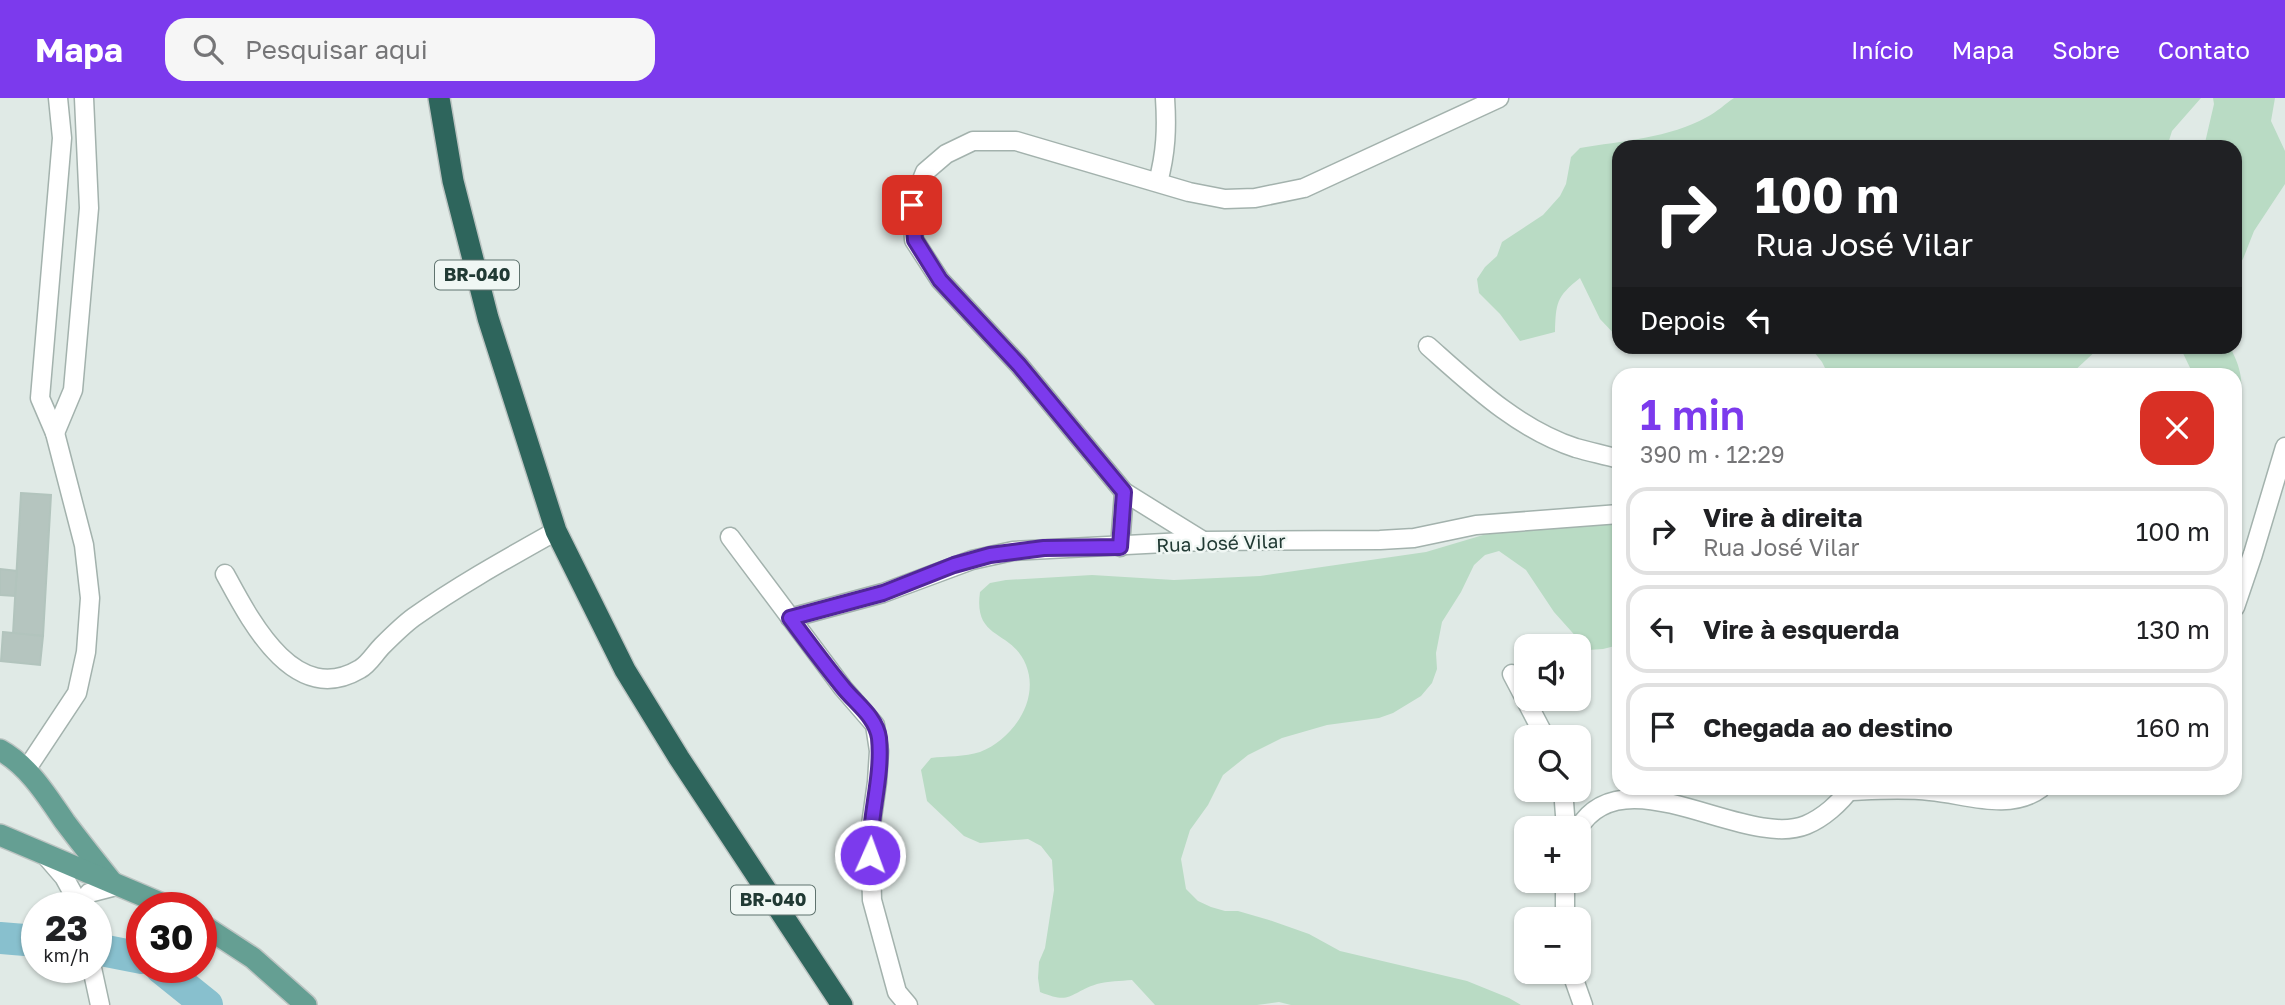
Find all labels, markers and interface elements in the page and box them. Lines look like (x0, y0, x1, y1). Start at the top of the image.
search box (165, 18, 655, 81)
text: Mapa (35, 30, 123, 69)
icon: search (189, 30, 227, 68)
text: Pesquisar aqui (245, 34, 428, 65)
text: Início (1851, 35, 1914, 64)
text: Mapa (1952, 35, 2014, 64)
text: Sobre (2052, 35, 2120, 64)
text: Contato (2158, 35, 2250, 64)
text: 100 m (1755, 165, 1899, 224)
icon: right (1640, 168, 1731, 259)
pin (882, 175, 942, 235)
icon: arrive (893, 186, 931, 224)
text: Rua José Vilar (1755, 225, 1973, 263)
road number: BR-040 (435, 260, 519, 290)
icon: left (1740, 301, 1778, 339)
text: Depois (1640, 305, 1726, 336)
text: 1 min (1640, 389, 1745, 439)
button: close (2140, 391, 2214, 465)
text: 390 m · 12:29 (1640, 440, 1785, 468)
text: Vire à direita (1703, 502, 1863, 533)
icon: right (1644, 512, 1682, 550)
text: 100 m (2136, 516, 2210, 547)
street label: Rua José Vilar (1156, 529, 1287, 556)
text: Rua José Vilar (1703, 533, 1860, 561)
icon: left (1644, 610, 1682, 648)
text: Vire à esquerda (1703, 614, 1899, 645)
text: 130 m (2137, 614, 2210, 645)
map controls (1514, 634, 1591, 984)
button: sound (1514, 634, 1591, 711)
icon: arrive (1644, 708, 1682, 746)
text: Chegada ao destino (1703, 712, 1953, 743)
text: 160 m (2136, 712, 2210, 743)
button: search (1514, 725, 1591, 802)
button: + (1514, 816, 1591, 893)
position arrow (833, 818, 907, 892)
road number: BR-040 (731, 886, 815, 914)
speed limit sign: 30 (126, 892, 217, 983)
text: 23 (45, 907, 88, 949)
button: − (1514, 907, 1591, 984)
text: km/h (44, 944, 89, 966)

